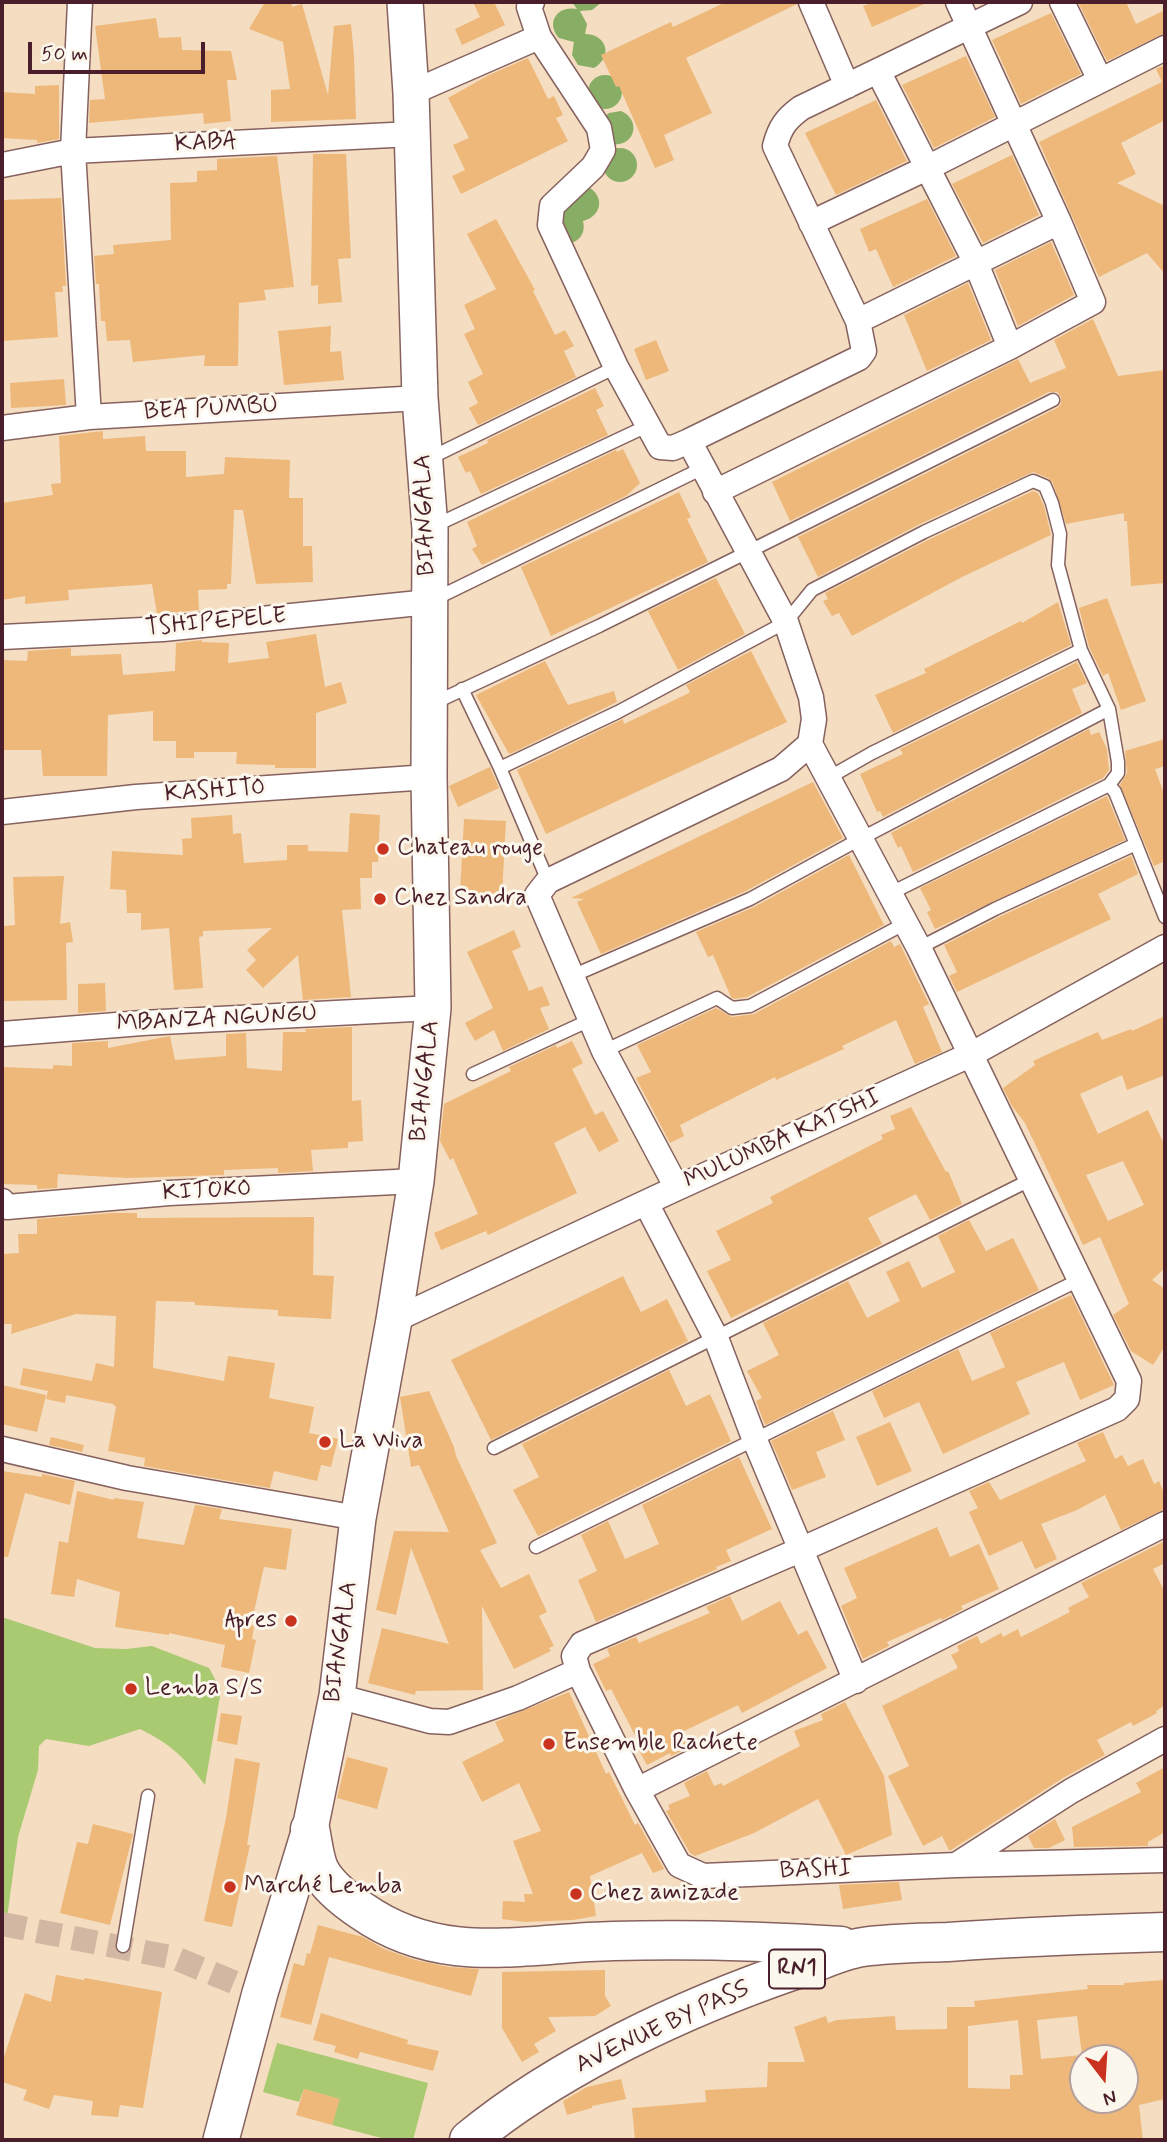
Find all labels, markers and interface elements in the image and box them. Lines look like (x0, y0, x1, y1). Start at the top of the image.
scale bar (32, 28, 208, 72)
text: 50 m (41, 40, 88, 68)
street label: KABA (174, 128, 238, 160)
street label: BEA PUMBU (143, 392, 279, 428)
street label: BIANGALA (409, 453, 443, 577)
street label: TSHIPEPELE (144, 602, 288, 644)
street label: KASHITO (164, 774, 266, 810)
place label: Chateau rouge (397, 835, 543, 863)
marker: Chateau rouge (375, 841, 391, 857)
place label: Chez Sandra (394, 885, 527, 913)
marker: Chez Sandra (372, 891, 388, 907)
street label: MBANZA NGUNGU (116, 1000, 318, 1040)
street label: BIANGALA (405, 1019, 447, 1143)
street label: MULUMBA KATSHI (680, 1084, 886, 1196)
street label: KITOKO (162, 1175, 252, 1209)
place label: La Wiva (339, 1428, 423, 1456)
marker: La Wiva (317, 1434, 333, 1450)
street label: BIANGALA (319, 1580, 365, 1704)
place label: Apres (225, 1607, 277, 1635)
marker: Apres (283, 1613, 299, 1629)
place label: Lemba S/S (145, 1675, 263, 1703)
marker: Lemba S/S (123, 1681, 139, 1697)
place label: Ensemble Rachete (563, 1730, 758, 1758)
marker: Ensemble Rachete (541, 1736, 557, 1752)
street label: BASHI (779, 1855, 853, 1887)
place label: Marché Lemba (244, 1873, 402, 1901)
marker: Marché Lemba (222, 1879, 238, 1895)
place label: Chez amizade (590, 1880, 739, 1908)
marker: Chez amizade (568, 1886, 584, 1902)
road number: RN1 (769, 1950, 825, 1988)
street label: AVENUE BY PASS (572, 1975, 754, 2081)
north arrow (1069, 2044, 1139, 2114)
text: N (1100, 2084, 1119, 2111)

